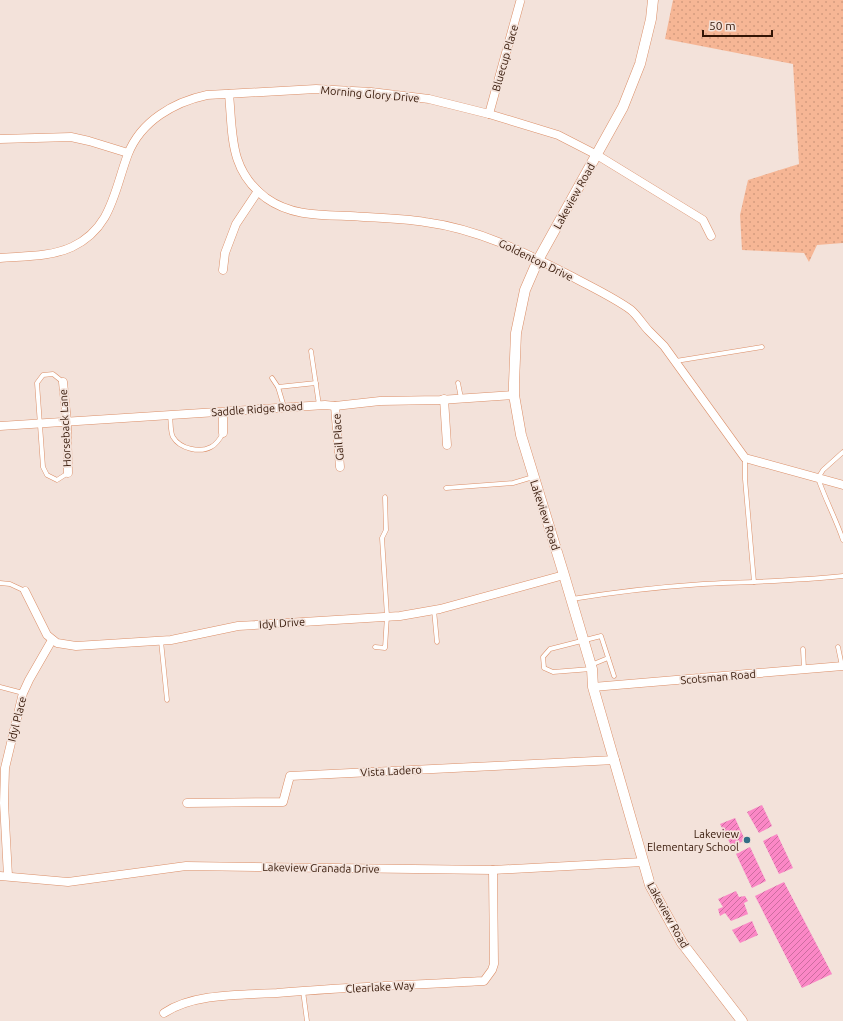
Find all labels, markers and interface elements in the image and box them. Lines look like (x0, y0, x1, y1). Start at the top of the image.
scale bar (703, 12, 772, 38)
text: 50 m (709, 19, 736, 32)
street label: Bluecup Place (490, 23, 520, 93)
street label: Morning Glory Drive (320, 84, 420, 104)
street label: Lakeview Road (551, 161, 597, 231)
street label: Goldentop Drive (497, 237, 575, 283)
street label: Horseback Lane (57, 389, 73, 467)
street label: Saddle Ridge Road (211, 400, 303, 418)
street label: Gail Place (330, 413, 346, 461)
street label: Lakeview Road (528, 478, 562, 552)
street label: Idyl Drive (259, 615, 305, 631)
street label: Scotsman Road (680, 668, 756, 686)
street label: Idyl Place (6, 695, 28, 743)
street label: Vista Ladero (360, 763, 422, 779)
place label: Lakeview Elementary School (647, 828, 739, 853)
marker: Lakeview Elementary School (742, 835, 752, 845)
street label: Lakeview Granada Drive (262, 861, 380, 875)
street label: Lakeview Road (645, 880, 691, 950)
street label: Clearlake Way (345, 979, 415, 995)

